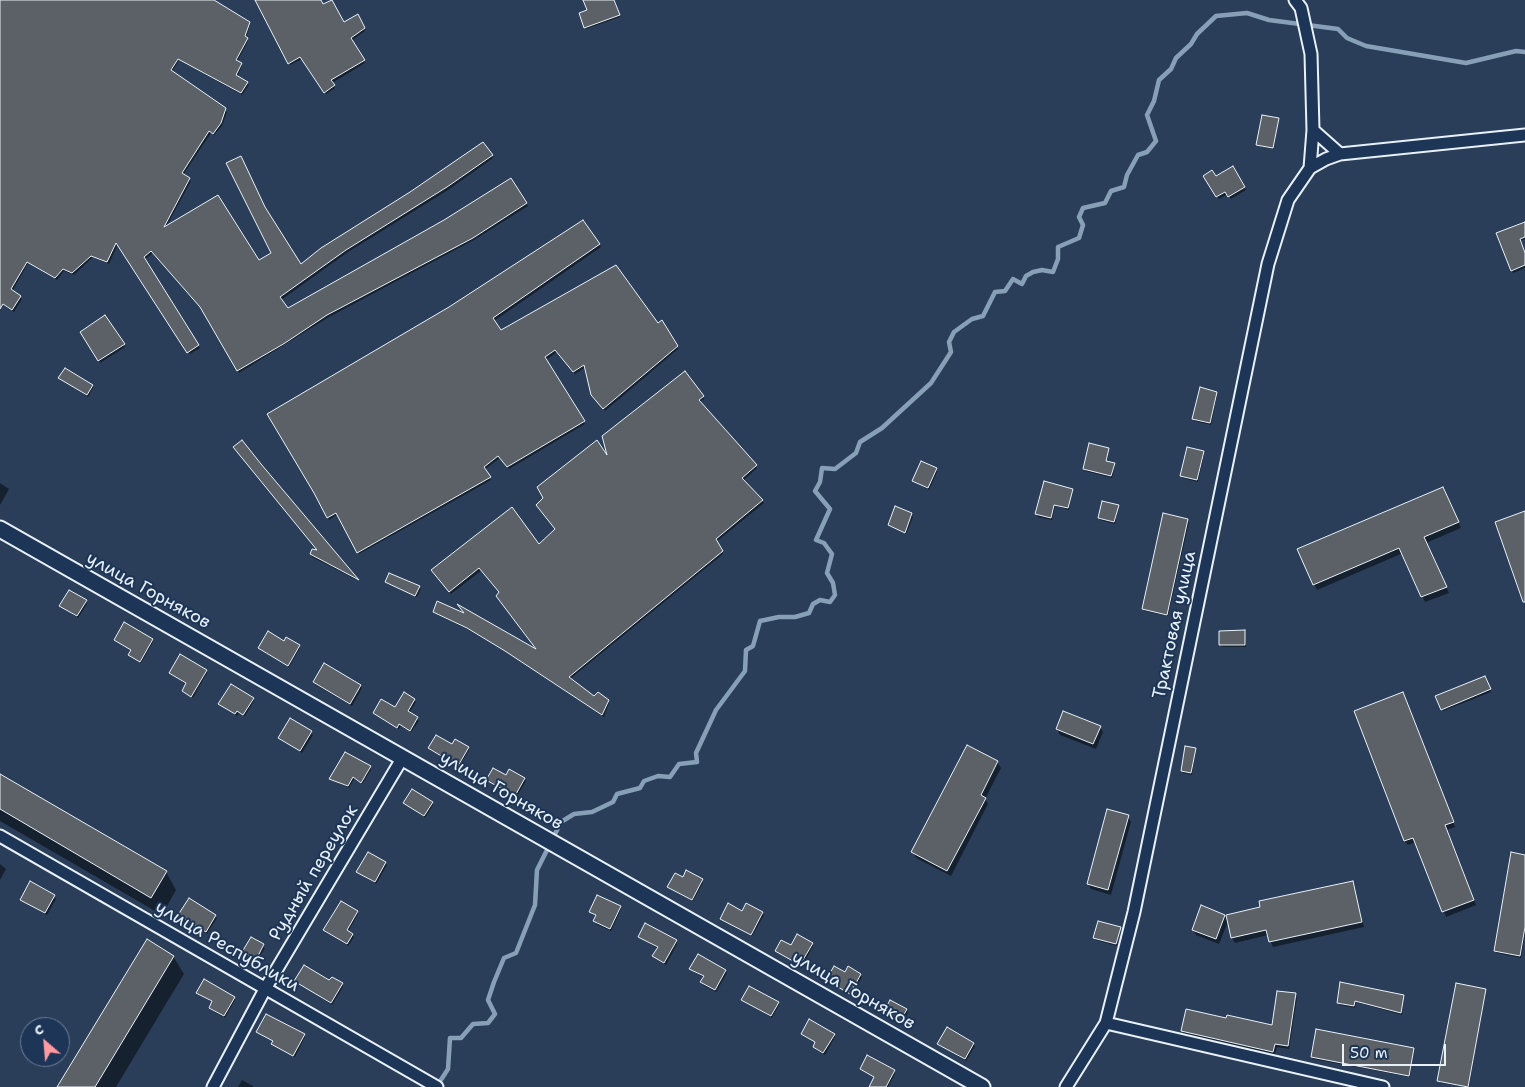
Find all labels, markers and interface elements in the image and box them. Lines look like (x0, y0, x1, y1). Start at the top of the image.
street label: улица Горняков (82, 548, 214, 634)
street label: Трактовая улица (1149, 549, 1201, 701)
street label: улица Горняков (436, 747, 566, 835)
street label: Рудный переулок (265, 801, 363, 945)
street label: улица Республики (151, 897, 303, 997)
street label: улица Горняков (788, 947, 918, 1035)
north arrow (20, 1017, 70, 1067)
text: С (31, 1020, 47, 1040)
scale bar (1345, 1034, 1449, 1066)
text: 50 m (1350, 1043, 1388, 1063)

